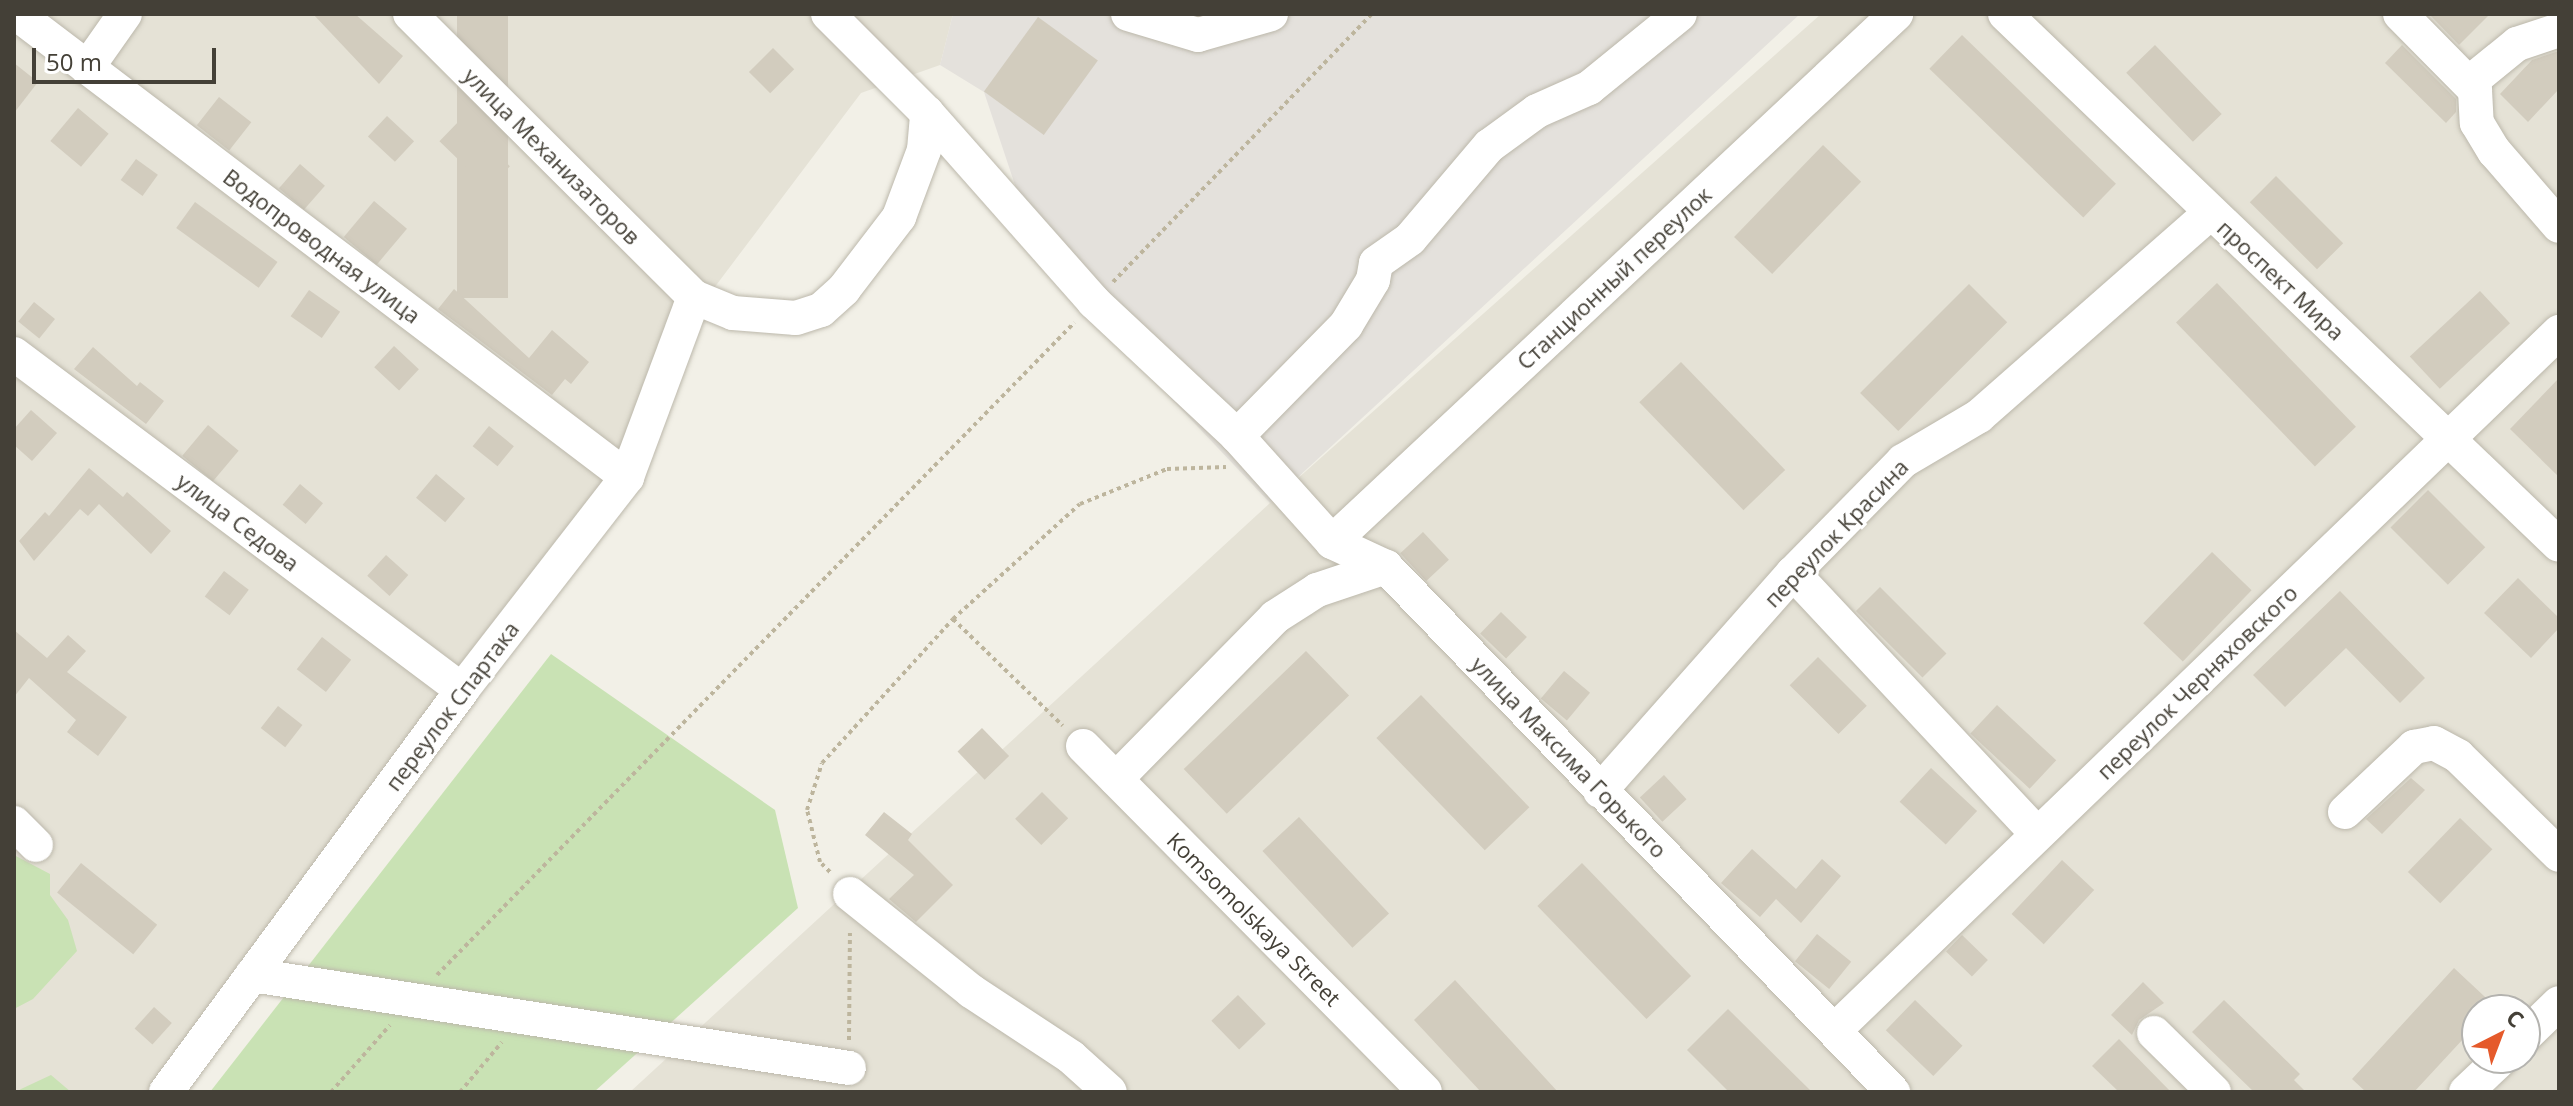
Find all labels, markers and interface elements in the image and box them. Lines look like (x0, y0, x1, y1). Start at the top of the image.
scale bar (36, 32, 220, 82)
text: 50 m (46, 45, 102, 78)
street label: улица Механизаторов (458, 62, 646, 250)
street label: Водопроводная улица (218, 163, 426, 329)
street label: Станционный переулок (1511, 181, 1717, 375)
street label: проспект Мира (2212, 215, 2350, 345)
street label: переулок Красина (1759, 454, 1913, 612)
street label: улица Седова (172, 467, 304, 577)
street label: переулок Черняховского (2091, 579, 2303, 785)
street label: переулок Спартака (380, 616, 524, 796)
street label: улица Максима Горького (1466, 651, 1672, 863)
street label: Komsomolskaya Street (1162, 827, 1346, 1011)
north arrow (2461, 994, 2541, 1074)
text: С (2500, 1002, 2531, 1033)

